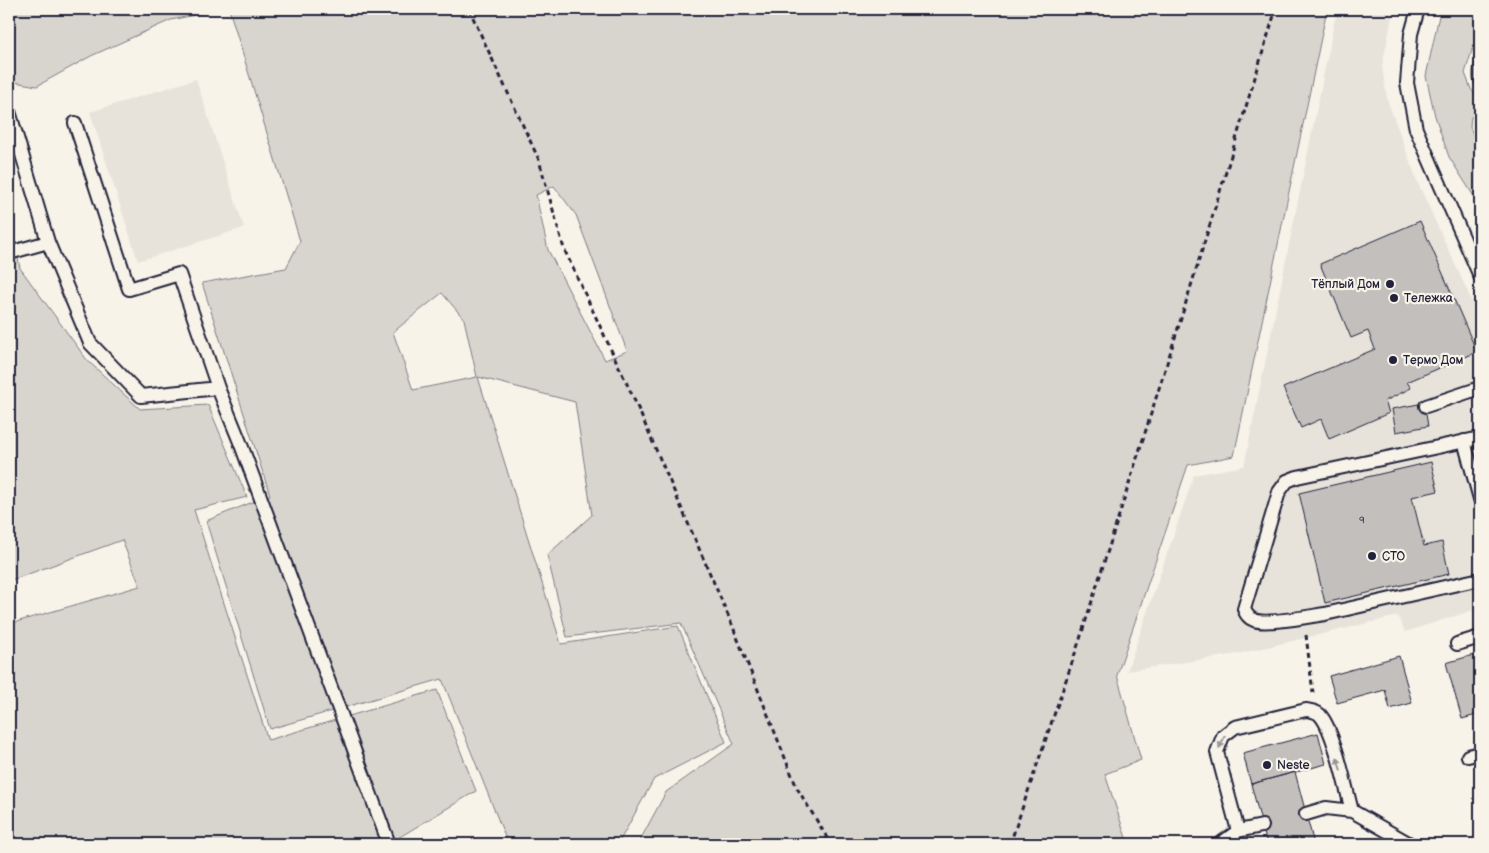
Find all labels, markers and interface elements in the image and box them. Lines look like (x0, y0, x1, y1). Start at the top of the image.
place label: Тёплый Дом (1311, 277, 1380, 292)
marker: Тёплый Дом (1384, 278, 1396, 290)
place label: Тележка (1404, 291, 1453, 306)
marker: Тележка (1388, 292, 1400, 304)
place label: Термо Дом (1403, 353, 1464, 368)
marker: Термо Дом (1387, 354, 1399, 366)
house number: 9 (1359, 514, 1365, 526)
place label: СТО (1382, 549, 1405, 564)
marker: СТО (1366, 550, 1378, 562)
one-way arrow (1217, 734, 1226, 749)
one-way arrow (1335, 756, 1343, 771)
place label: Neste (1277, 758, 1310, 773)
marker: Neste (1261, 759, 1273, 771)

